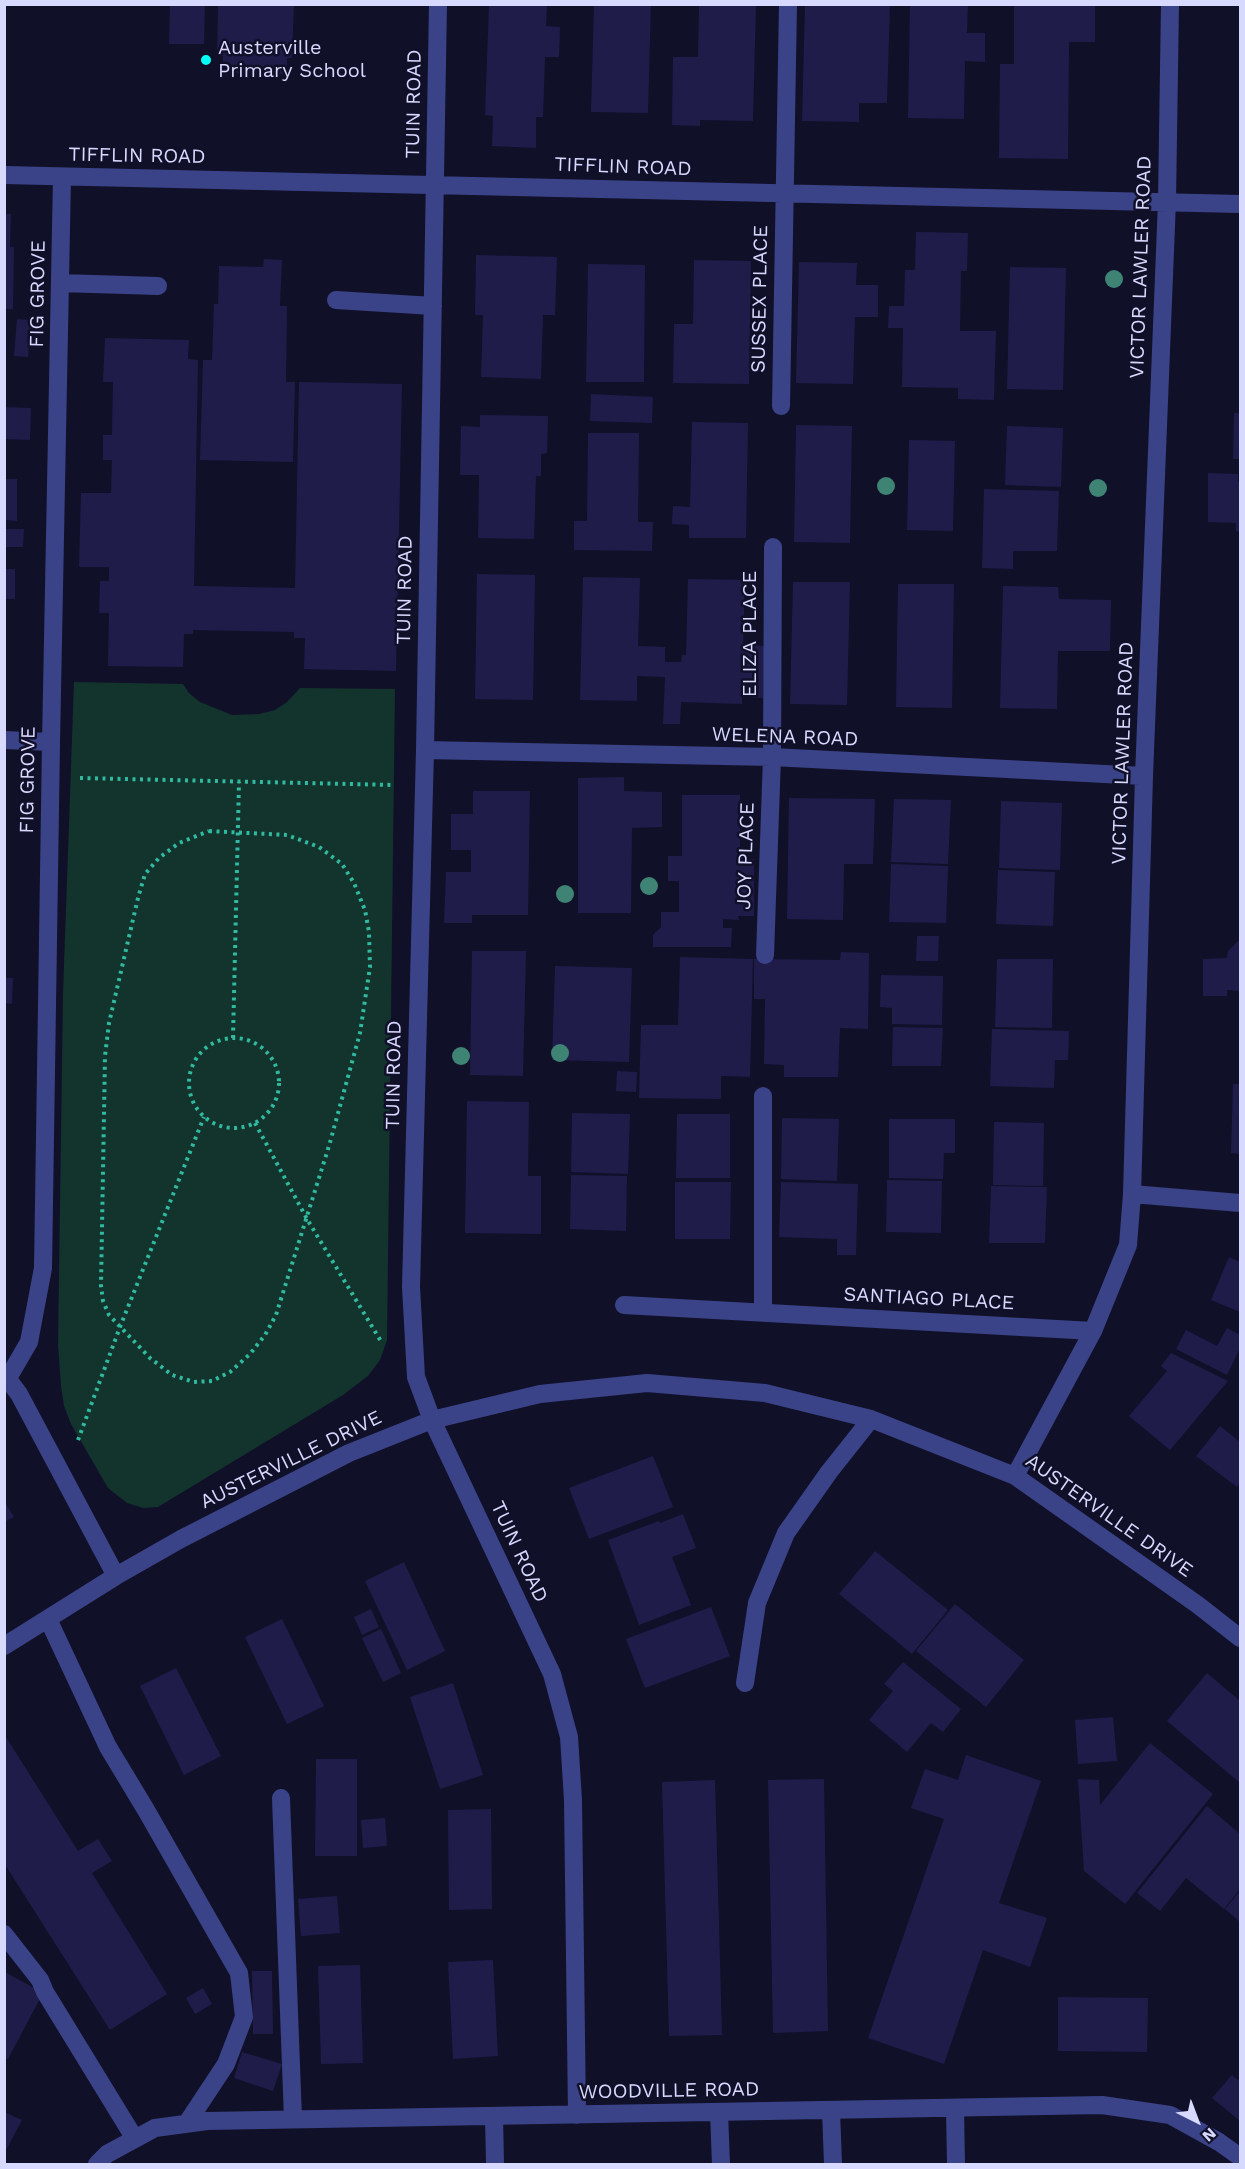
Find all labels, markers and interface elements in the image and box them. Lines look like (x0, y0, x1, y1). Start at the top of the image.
place label: Austerville Primary School (218, 36, 366, 83)
street label: TUIN ROAD (401, 49, 427, 159)
marker: Austerville Primary School (199, 53, 213, 67)
street label: TIFFLIN ROAD (68, 143, 206, 169)
street label: TIFFLIN ROAD (554, 153, 692, 181)
street label: VICTOR LAWLER ROAD (1125, 155, 1157, 379)
street label: SUSSEX PLACE (747, 225, 773, 373)
street label: FIG GROVE (25, 240, 51, 348)
street label: TUIN ROAD (392, 535, 418, 645)
street label: ELIZA PLACE (738, 571, 762, 697)
street label: VICTOR LAWLER ROAD (1107, 641, 1139, 865)
street label: WELENA ROAD (711, 722, 859, 752)
street label: FIG GROVE (15, 726, 41, 834)
street label: JOY PLACE (732, 802, 760, 910)
street label: TUIN ROAD (381, 1020, 407, 1130)
street label: SANTIAGO PLACE (843, 1283, 1015, 1315)
street label: AUSTERVILLE DRIVE (196, 1406, 386, 1514)
street label: AUSTERVILLE DRIVE (1021, 1449, 1197, 1583)
street label: TUIN ROAD (485, 1498, 553, 1606)
street label: WOODVILLE ROAD (578, 2077, 760, 2105)
north arrow (1167, 2091, 1227, 2151)
text: N (1199, 2124, 1220, 2146)

